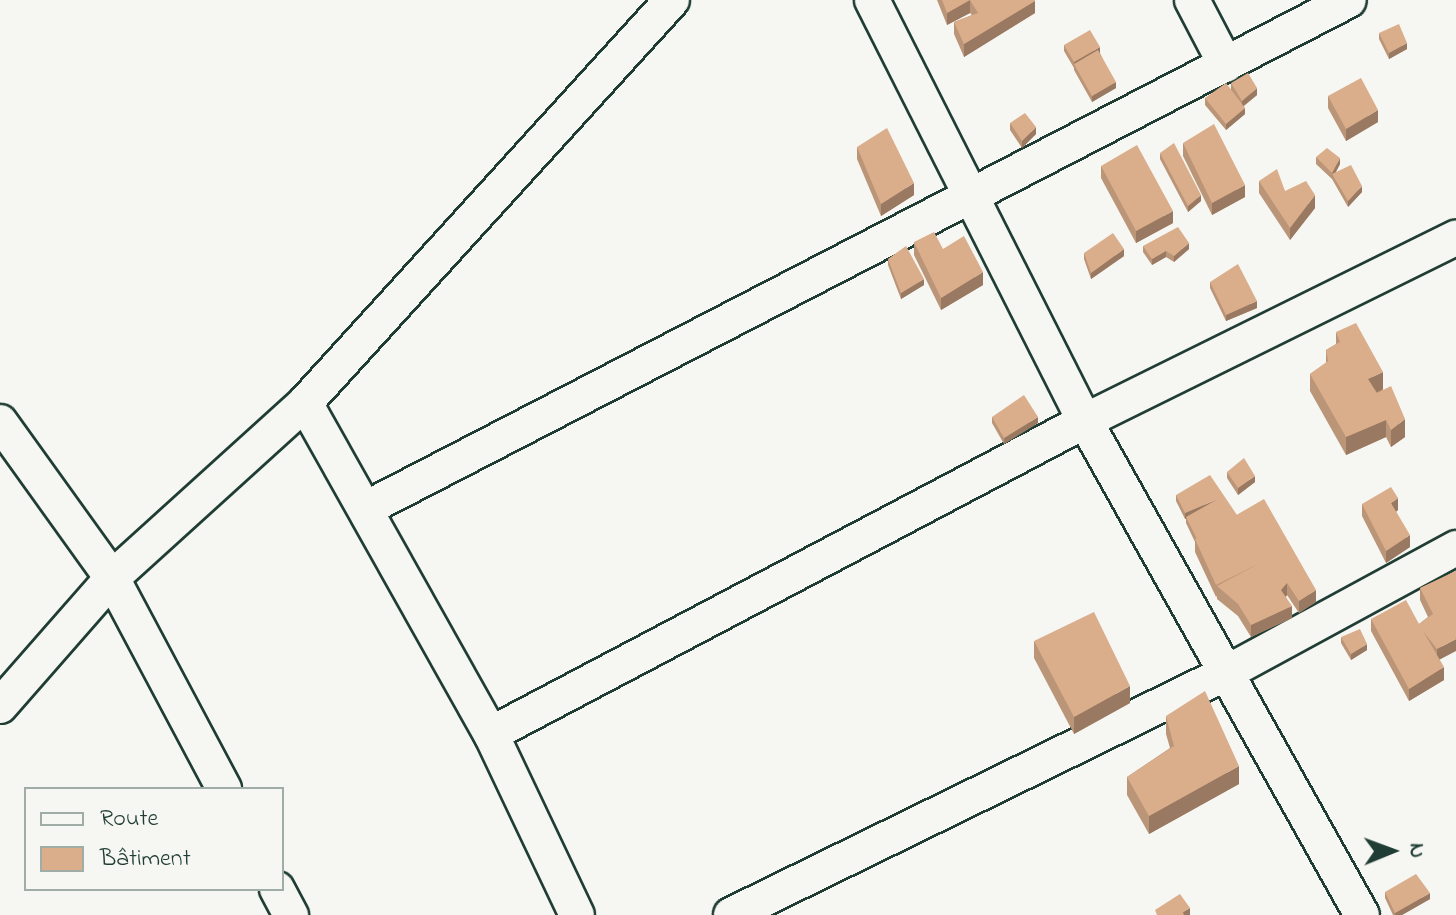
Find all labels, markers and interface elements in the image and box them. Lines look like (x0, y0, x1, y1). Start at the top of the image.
legend (24, 787, 284, 891)
text: Route (100, 802, 158, 837)
north arrow (1352, 811, 1432, 891)
text: Bâtiment (100, 842, 191, 877)
text: N (1400, 843, 1432, 858)

